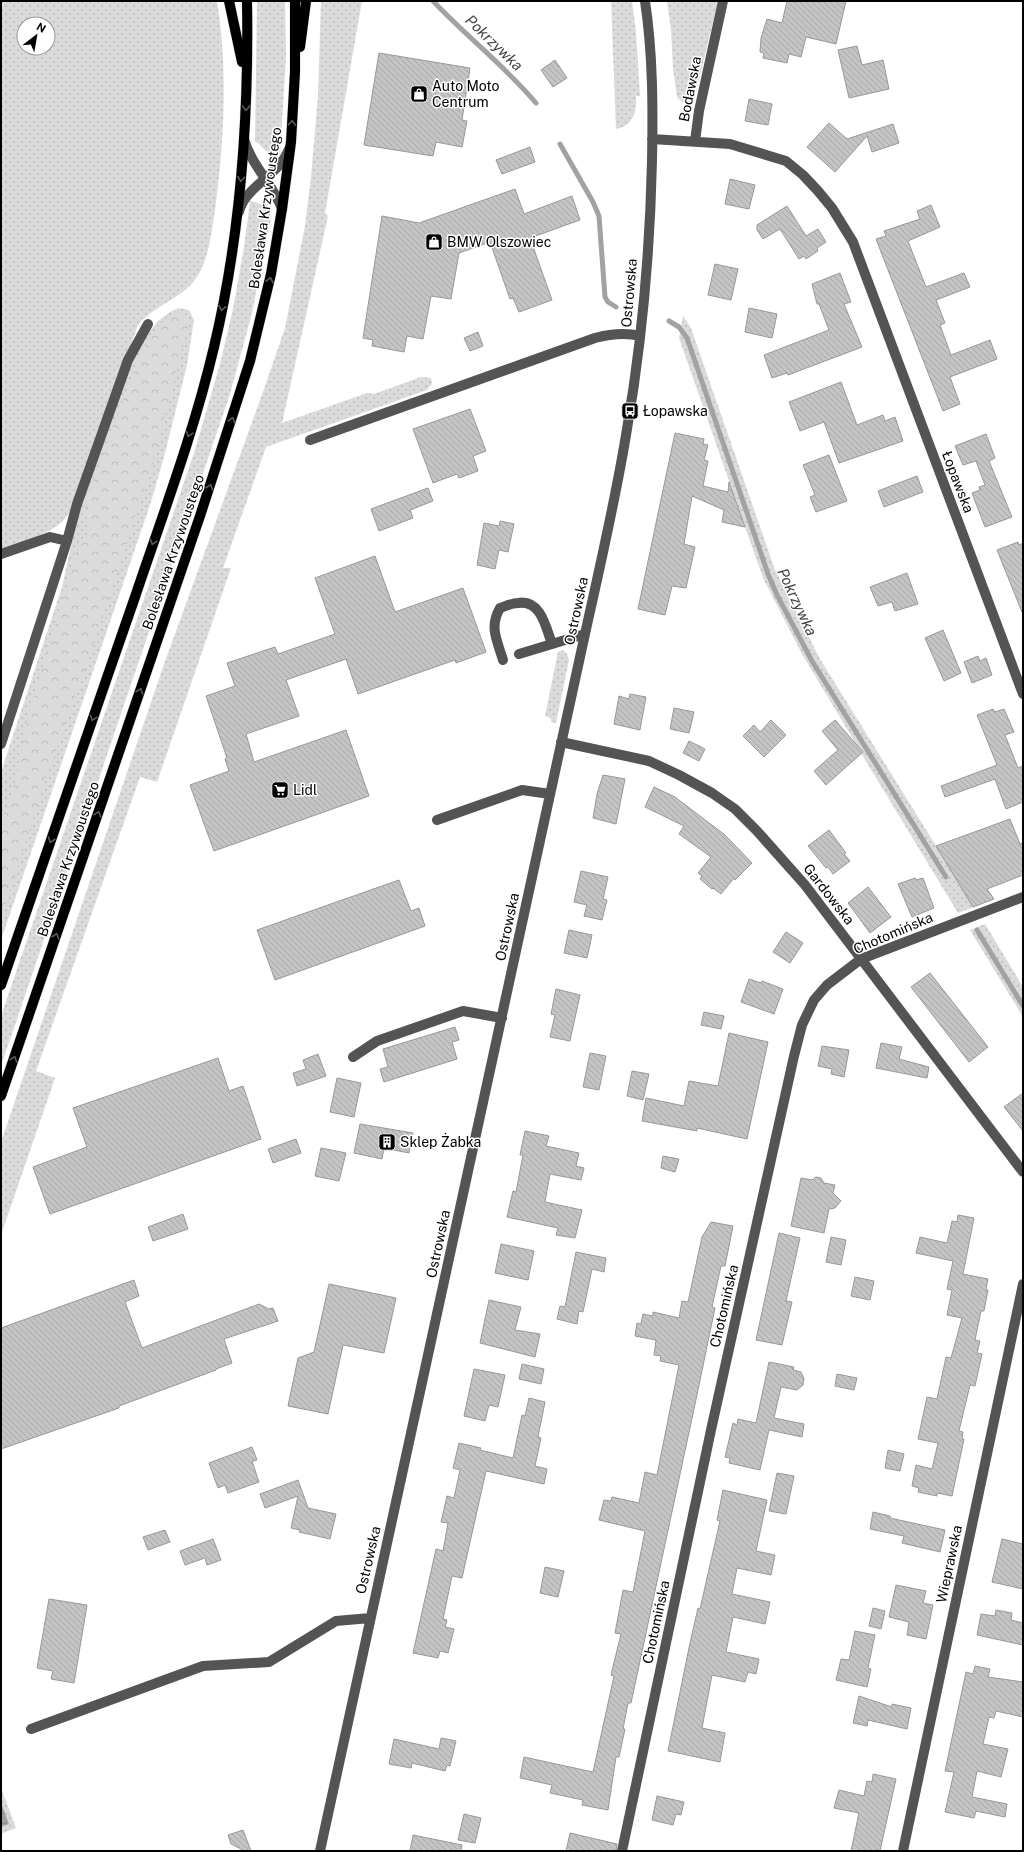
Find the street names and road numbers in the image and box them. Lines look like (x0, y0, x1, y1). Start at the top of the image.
street label: Bodawska (676, 55, 704, 123)
street label: Bolesława Krzywoustego (246, 126, 284, 290)
street label: Ostrowska (618, 258, 640, 328)
street label: Łopawska (939, 449, 977, 515)
street label: Bolesława Krzywoustego (139, 472, 207, 632)
street label: Ostrowska (561, 576, 591, 646)
street label: Bolesława Krzywoustego (34, 779, 102, 939)
street label: Gardowska (800, 860, 858, 928)
street label: Ostrowska (492, 892, 522, 962)
street label: Chotomińska (851, 909, 935, 957)
street label: Ostrowska (423, 1209, 453, 1279)
street label: Chotomińska (707, 1263, 741, 1349)
street label: Wieprawska (933, 1524, 965, 1604)
street label: Ostrowska (352, 1525, 384, 1595)
street label: Chotomińska (639, 1579, 673, 1665)

